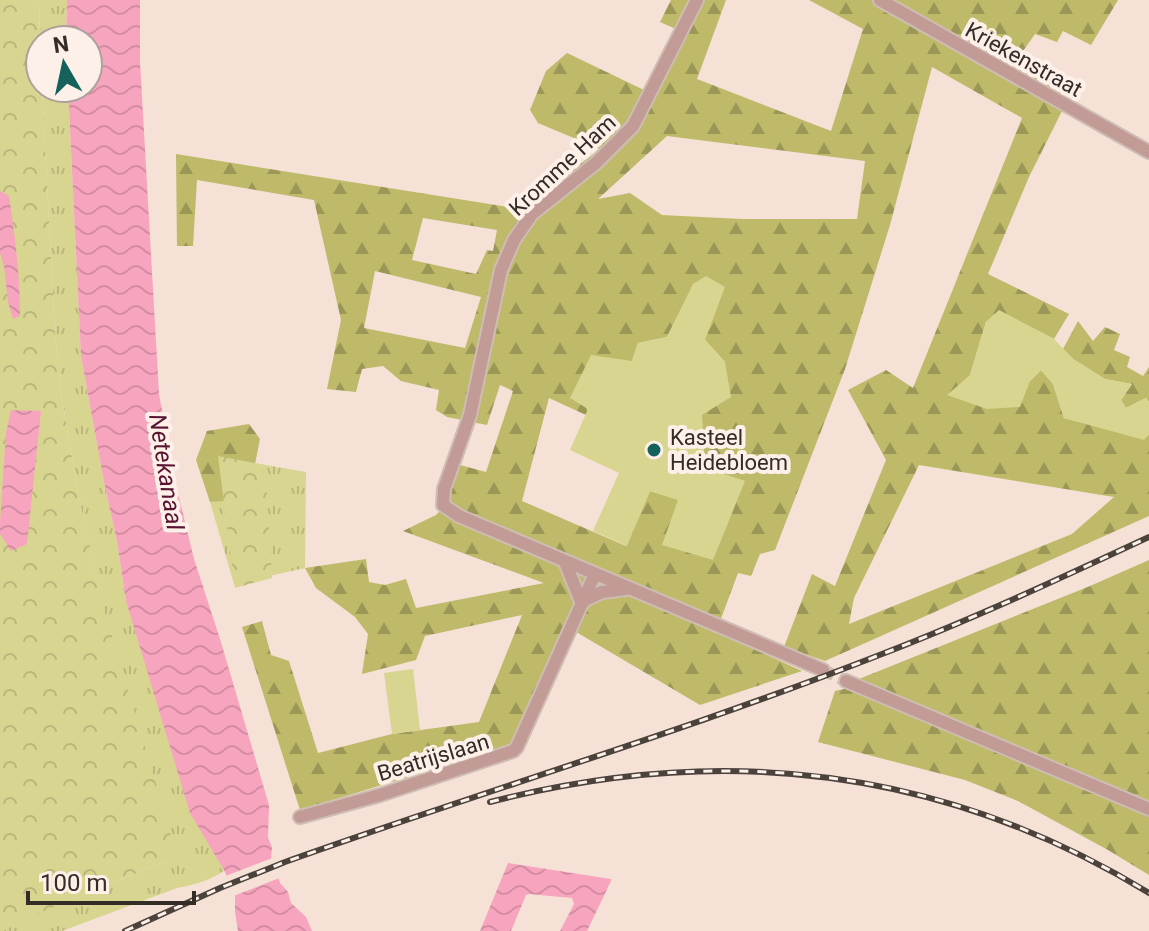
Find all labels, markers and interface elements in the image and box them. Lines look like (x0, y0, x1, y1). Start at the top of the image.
street label: Kriekenstraat (961, 17, 1087, 102)
north arrow (24, 24, 104, 104)
text: N (51, 31, 71, 58)
street label: Kromme Ham (504, 110, 621, 221)
water label: Netekanaal (143, 412, 189, 532)
place label: Kasteel Heidebloem (670, 425, 788, 475)
marker: Kasteel Heidebloem (645, 441, 663, 459)
street label: Beatrijslaan (374, 729, 492, 786)
scale bar (28, 855, 194, 905)
text: 100 m (40, 869, 107, 897)

